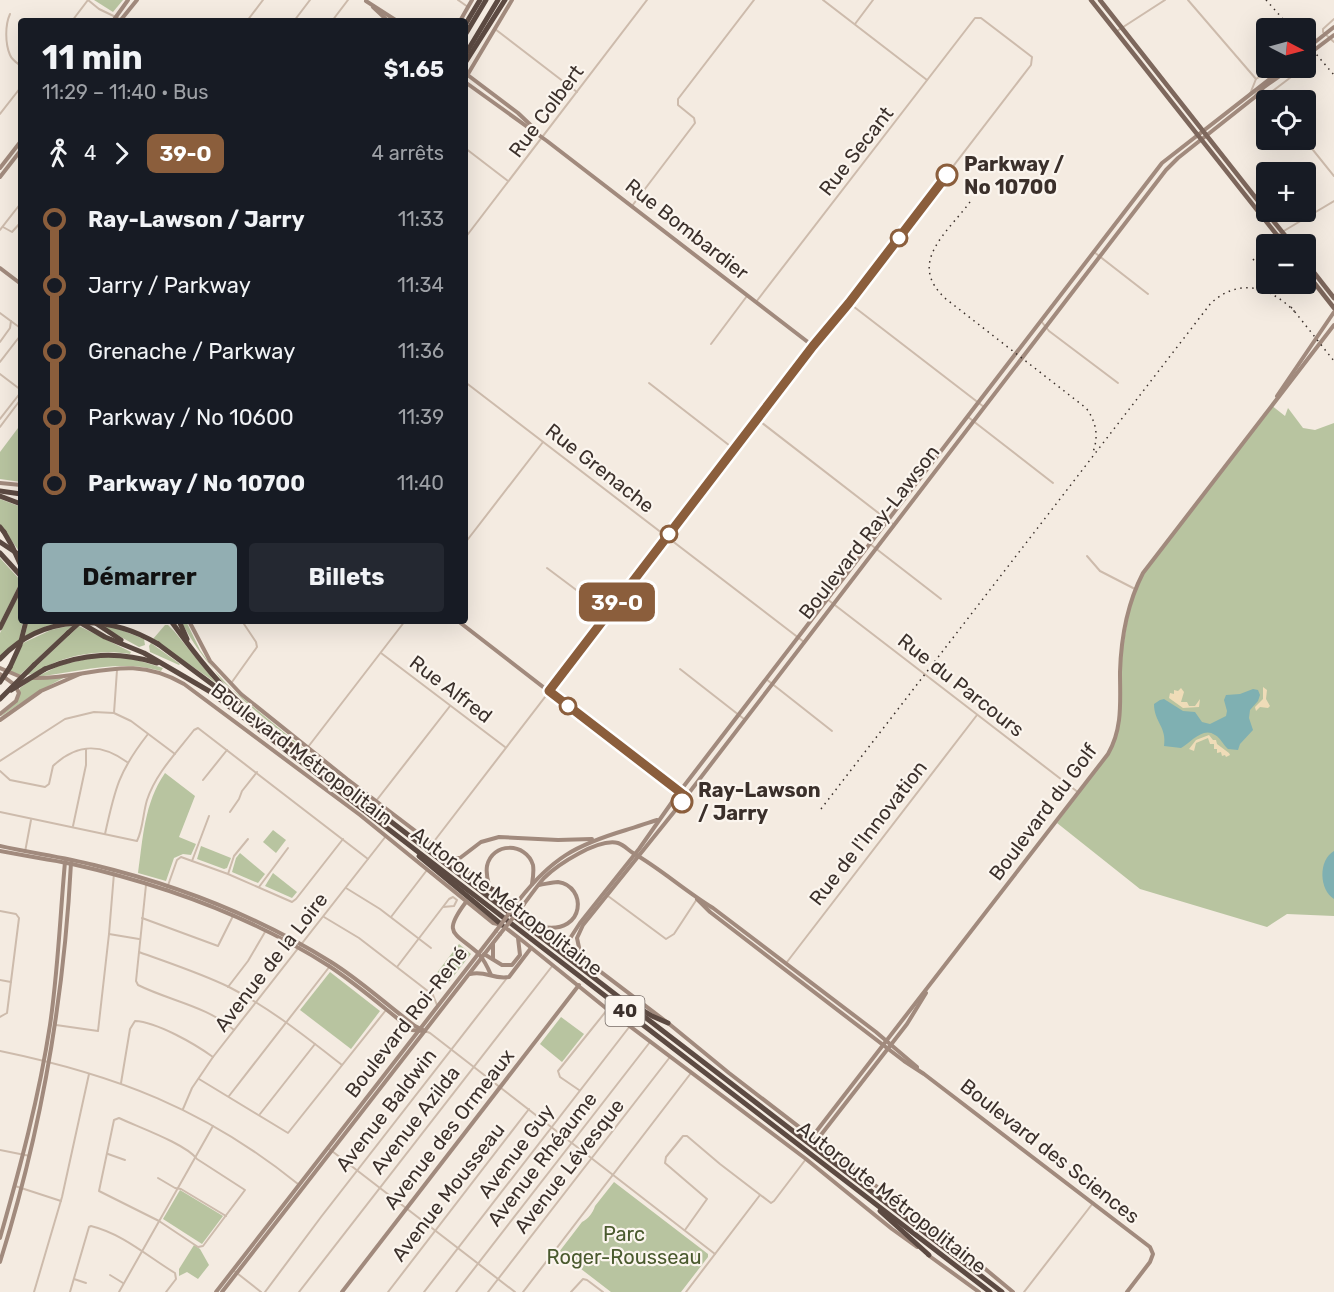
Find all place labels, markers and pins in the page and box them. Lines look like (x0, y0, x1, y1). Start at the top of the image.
place label: Parkway / No 10700 (964, 152, 1064, 199)
marker: Parkway / No 10700 (936, 164, 958, 186)
unlabelled marker (890, 229, 908, 247)
unlabelled marker (660, 525, 678, 543)
unlabelled marker (559, 697, 577, 715)
place label: Ray-Lawson / Jarry (698, 778, 821, 825)
marker: Ray-Lawson / Jarry (671, 791, 693, 813)

